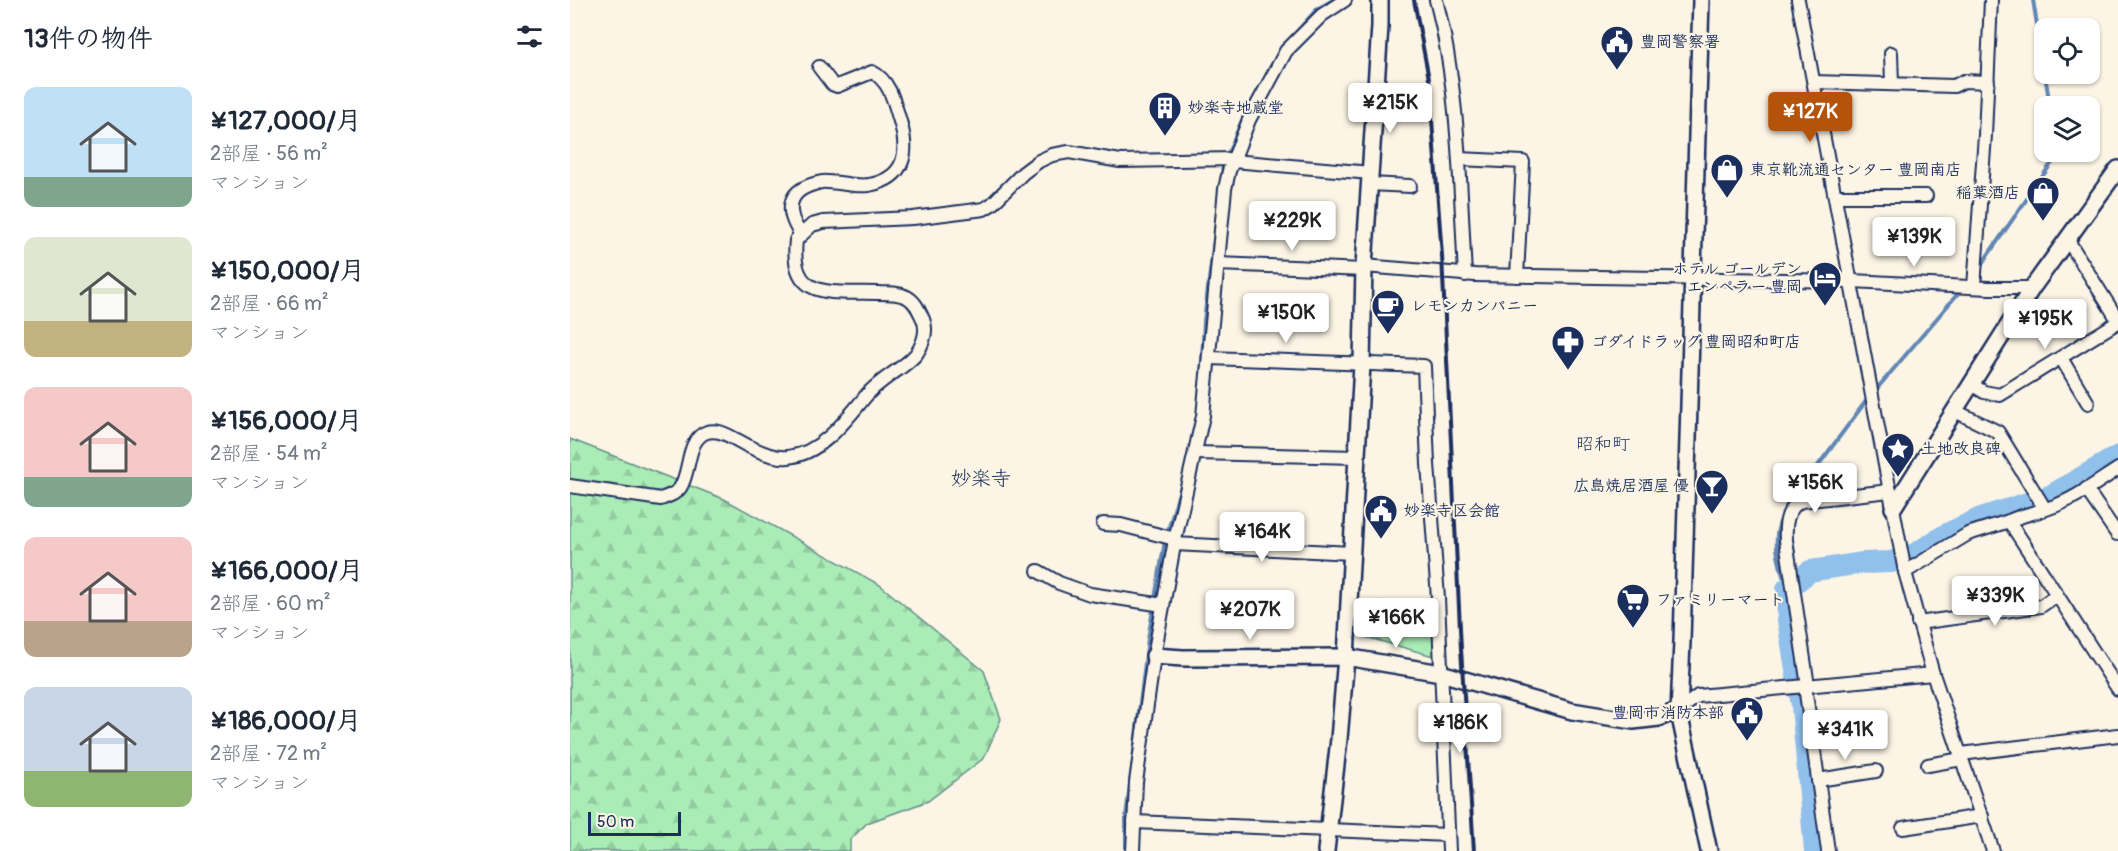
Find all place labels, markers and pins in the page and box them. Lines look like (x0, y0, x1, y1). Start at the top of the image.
public building icon: 豊岡警察署 (1599, 24, 1635, 71)
place label: 豊岡警察署 (1640, 32, 1720, 52)
pin: ¥215K (1348, 83, 1432, 134)
building icon: 妙楽寺地蔵堂 (1147, 90, 1183, 137)
pin: ¥127K (1768, 92, 1852, 143)
place label: 妙楽寺地蔵堂 (1188, 98, 1284, 118)
shop icon: 東京靴流通センター 豊岡南店 (1709, 152, 1745, 199)
place label: 東京靴流通センター 豊岡南店 (1750, 160, 1961, 180)
shop icon: 稲葉酒店 (2025, 175, 2061, 222)
place label: 稲葉酒店 (1956, 183, 2020, 203)
pin: ¥229K (1250, 201, 1334, 252)
pin: ¥139K (1872, 217, 1956, 268)
place label: ホテル ゴールデン エンペラー 豊岡 (1672, 259, 1802, 297)
hotel icon: ホテル ゴールデン エンペラー 豊岡 (1807, 260, 1843, 307)
cafe icon: レモンカンパニー (1370, 288, 1406, 335)
pin: ¥150K (1244, 293, 1328, 344)
place label: レモンカンパニー (1411, 296, 1538, 316)
pin: ¥195K (2003, 299, 2087, 350)
pharmacy icon: ゴダイドラッグ 豊岡昭和町店 (1550, 324, 1586, 371)
place label: ゴダイドラッグ 豊岡昭和町店 (1591, 332, 1801, 352)
place icon: 土地改良碑 (1880, 431, 1916, 478)
place label: 土地改良碑 (1921, 439, 2001, 459)
pin: ¥156K (1773, 463, 1857, 514)
bar icon: 広島焼居酒屋 優 (1694, 468, 1730, 515)
place label: 広島焼居酒屋 優 (1574, 476, 1689, 496)
public building icon: 妙楽寺区会館 (1363, 493, 1399, 540)
place label: 妙楽寺区会館 (1404, 501, 1500, 521)
pin: ¥164K (1220, 512, 1304, 563)
pin: ¥339K (1953, 576, 2037, 627)
supermarket icon: ファミリーマート (1615, 582, 1651, 629)
pin: ¥207K (1208, 590, 1292, 641)
place label: ファミリーマート (1656, 590, 1785, 610)
pin: ¥166K (1354, 598, 1438, 649)
public building icon: 豊岡市消防本部 (1729, 695, 1765, 742)
pin: ¥186K (1418, 703, 1502, 754)
place label: 豊岡市消防本部 (1612, 703, 1724, 723)
pin: ¥341K (1803, 710, 1887, 761)

